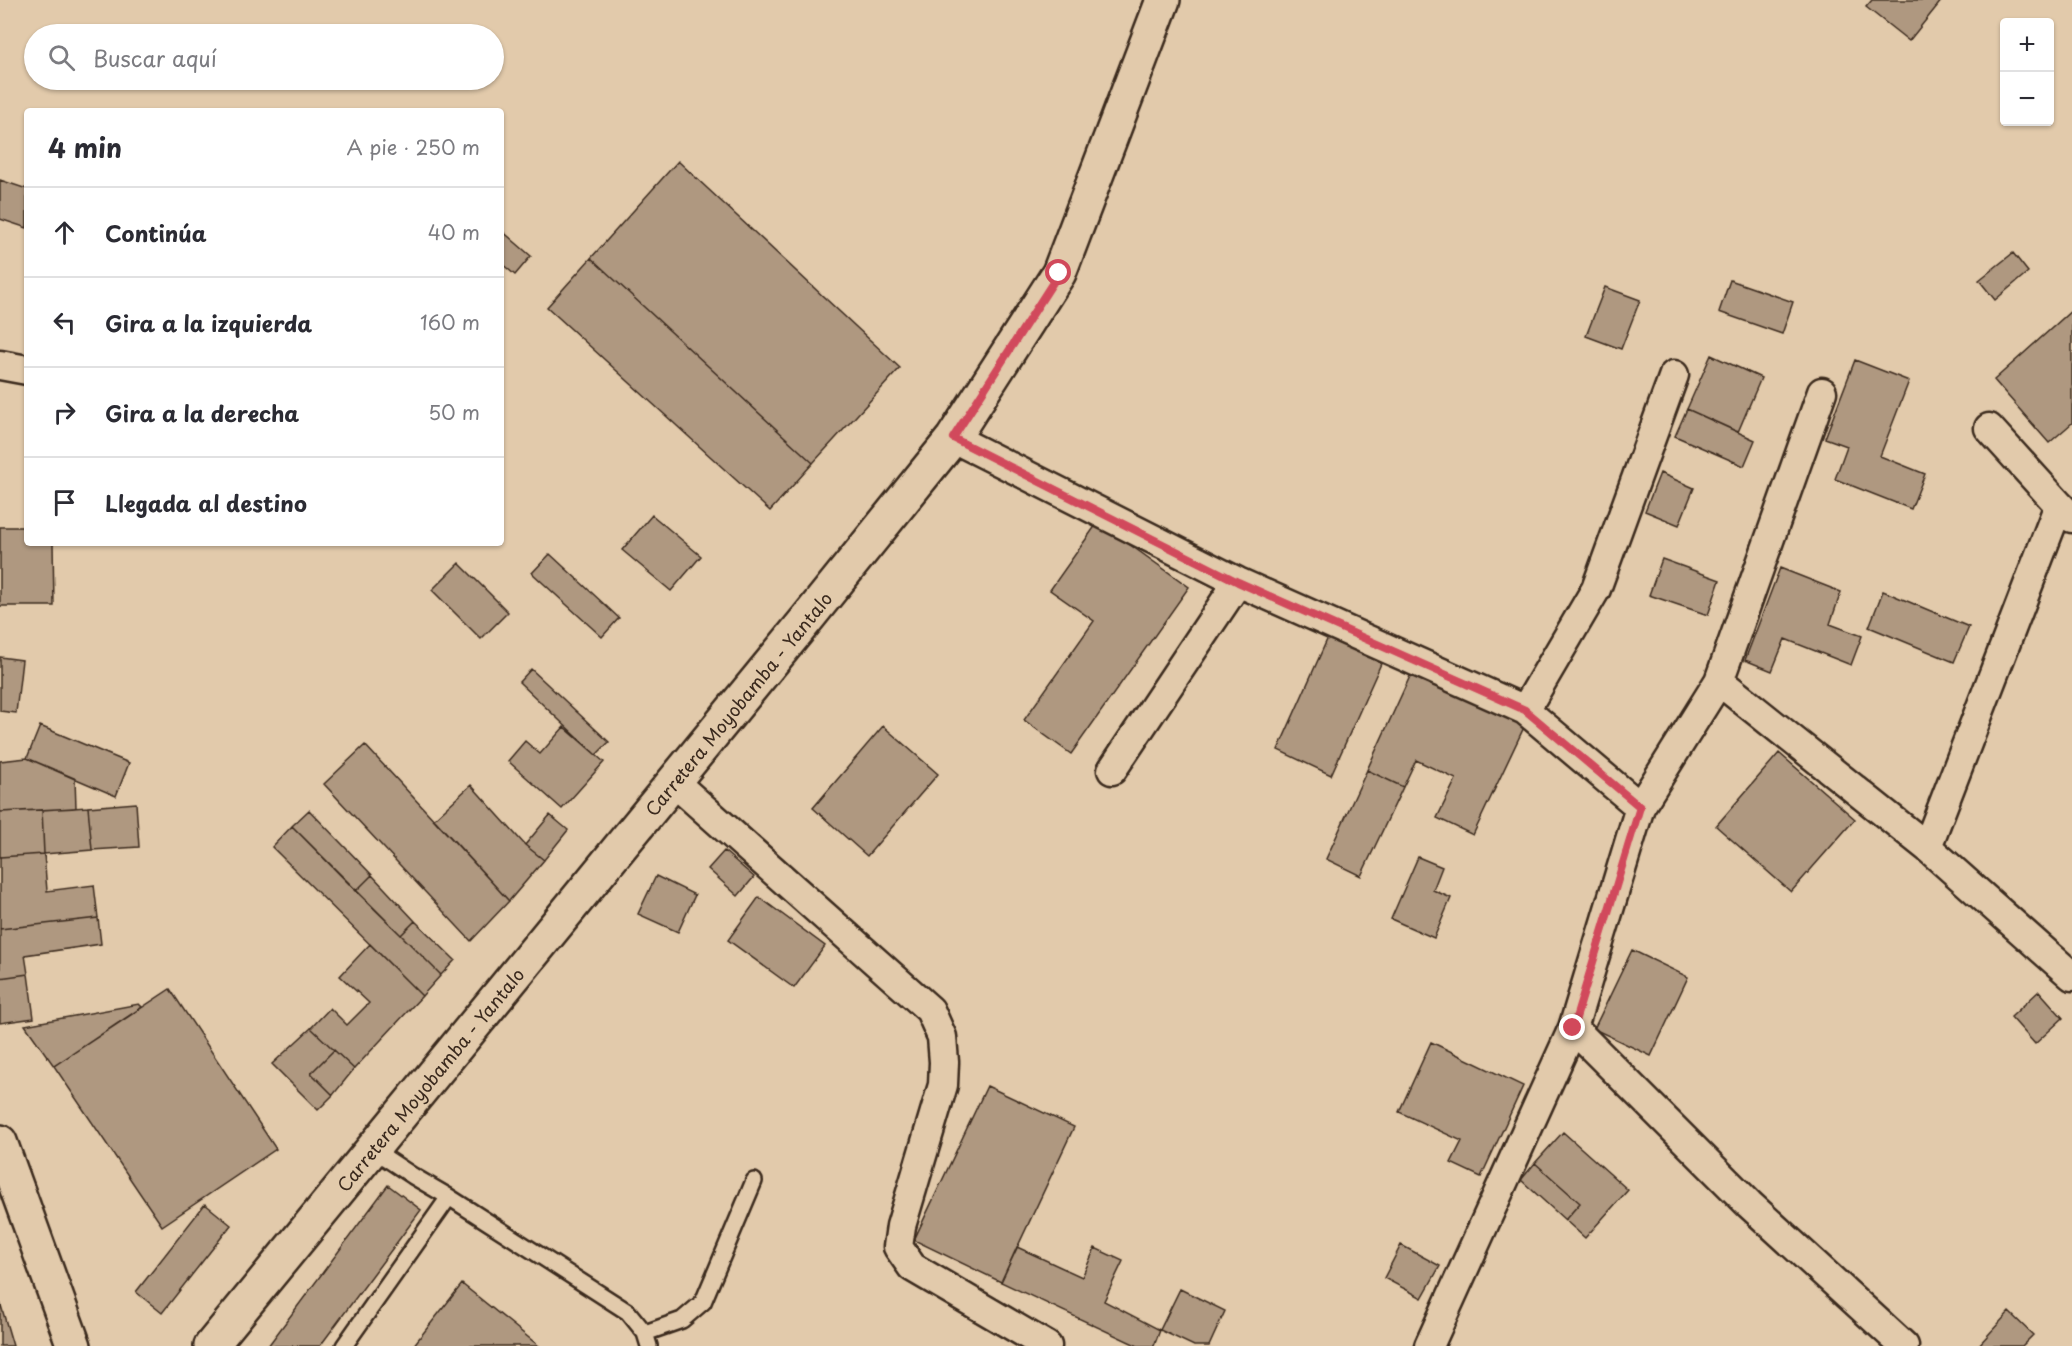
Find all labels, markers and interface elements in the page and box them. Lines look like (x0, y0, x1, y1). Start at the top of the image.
map controls (2000, 18, 2054, 126)
button: + (2000, 18, 2054, 72)
search box (24, 24, 504, 90)
icon: search (45, 41, 78, 74)
text: Buscar aquí (93, 41, 217, 74)
button: − (2000, 72, 2054, 126)
text: 4 min (48, 128, 122, 167)
text: A pie · 250 m (346, 132, 480, 162)
icon: ahead (48, 216, 81, 249)
text: Continúa (105, 216, 207, 249)
text: 40 m (428, 217, 480, 247)
route start (1045, 259, 1071, 285)
icon: left (48, 306, 81, 339)
text: Gira a la izquierda (105, 306, 312, 339)
text: 160 m (420, 307, 480, 337)
icon: right (48, 396, 81, 429)
text: Gira a la derecha (105, 396, 299, 429)
text: 50 m (428, 397, 480, 427)
icon: arrive (48, 486, 81, 519)
text: Llegada al destino (105, 486, 307, 519)
street label: Carretera Moyobamba - Yantalo (638, 585, 838, 821)
street label: Carretera Moyobamba - Yantalo (330, 961, 530, 1197)
route end (1559, 1014, 1585, 1040)

